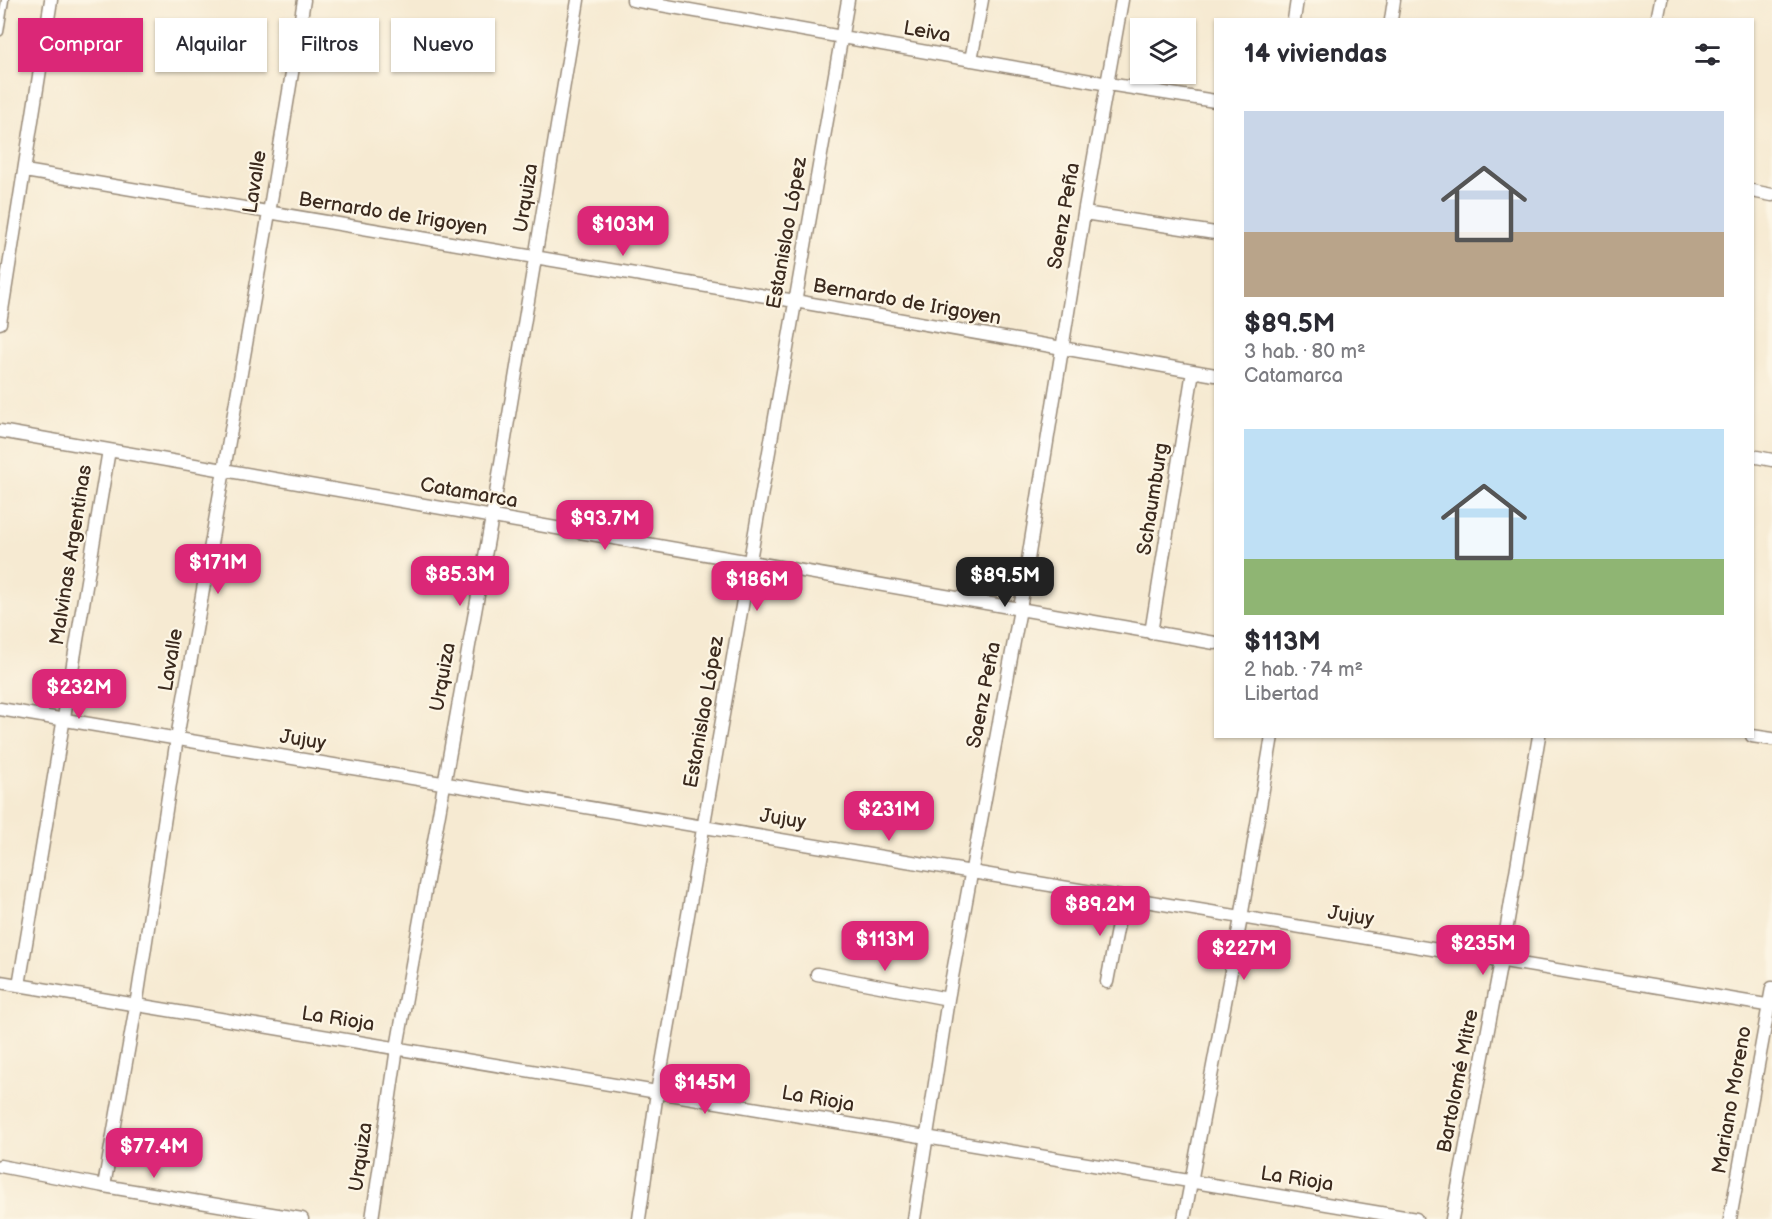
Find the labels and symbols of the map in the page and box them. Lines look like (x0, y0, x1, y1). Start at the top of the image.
street label: Leiva (902, 16, 952, 48)
street label: Lavalle (238, 149, 272, 215)
street label: Estanislao López (762, 155, 812, 311)
street label: Saenz Peña (1043, 161, 1085, 271)
street label: Urquiza (509, 162, 543, 234)
street label: Bernardo de Irigoyen (297, 187, 489, 241)
pin: $103M (581, 206, 665, 257)
street label: Bernardo de Irigoyen (811, 274, 1003, 330)
street label: Schaumburg (1132, 441, 1174, 557)
street label: Malvinas Argentinas (45, 463, 97, 647)
street label: Catamarca (418, 473, 520, 513)
pin: $93.7M (556, 500, 654, 551)
pin: $171M (176, 544, 260, 595)
pin: $85.3M (411, 556, 509, 607)
pin: $89.5M (956, 557, 1054, 608)
pin: $186M (715, 561, 799, 612)
street label: Lavalle (154, 626, 188, 693)
street label: Estanislao López (679, 634, 729, 790)
street label: Saenz Peña (962, 640, 1006, 750)
street label: Urquiza (425, 641, 461, 713)
pin: $232M (37, 669, 121, 720)
street label: Jujuy (278, 725, 328, 755)
pin: $231M (847, 791, 931, 842)
street label: Jujuy (758, 804, 808, 834)
pin: $89.2M (1051, 886, 1149, 937)
street label: Jujuy (1326, 901, 1376, 931)
pin: $113M (843, 921, 927, 972)
pin: $235M (1441, 925, 1525, 976)
pin: $227M (1202, 930, 1286, 981)
street label: La Rioja (300, 1001, 376, 1037)
street label: Bartolomé Mitre (1432, 1007, 1484, 1155)
street label: Mariano Moreno (1707, 1024, 1757, 1176)
pin: $145M (663, 1064, 747, 1115)
street label: La Rioja (780, 1081, 856, 1117)
street label: Urquiza (344, 1121, 378, 1193)
pin: $77.4M (105, 1128, 203, 1179)
street label: La Rioja (1259, 1161, 1335, 1197)

